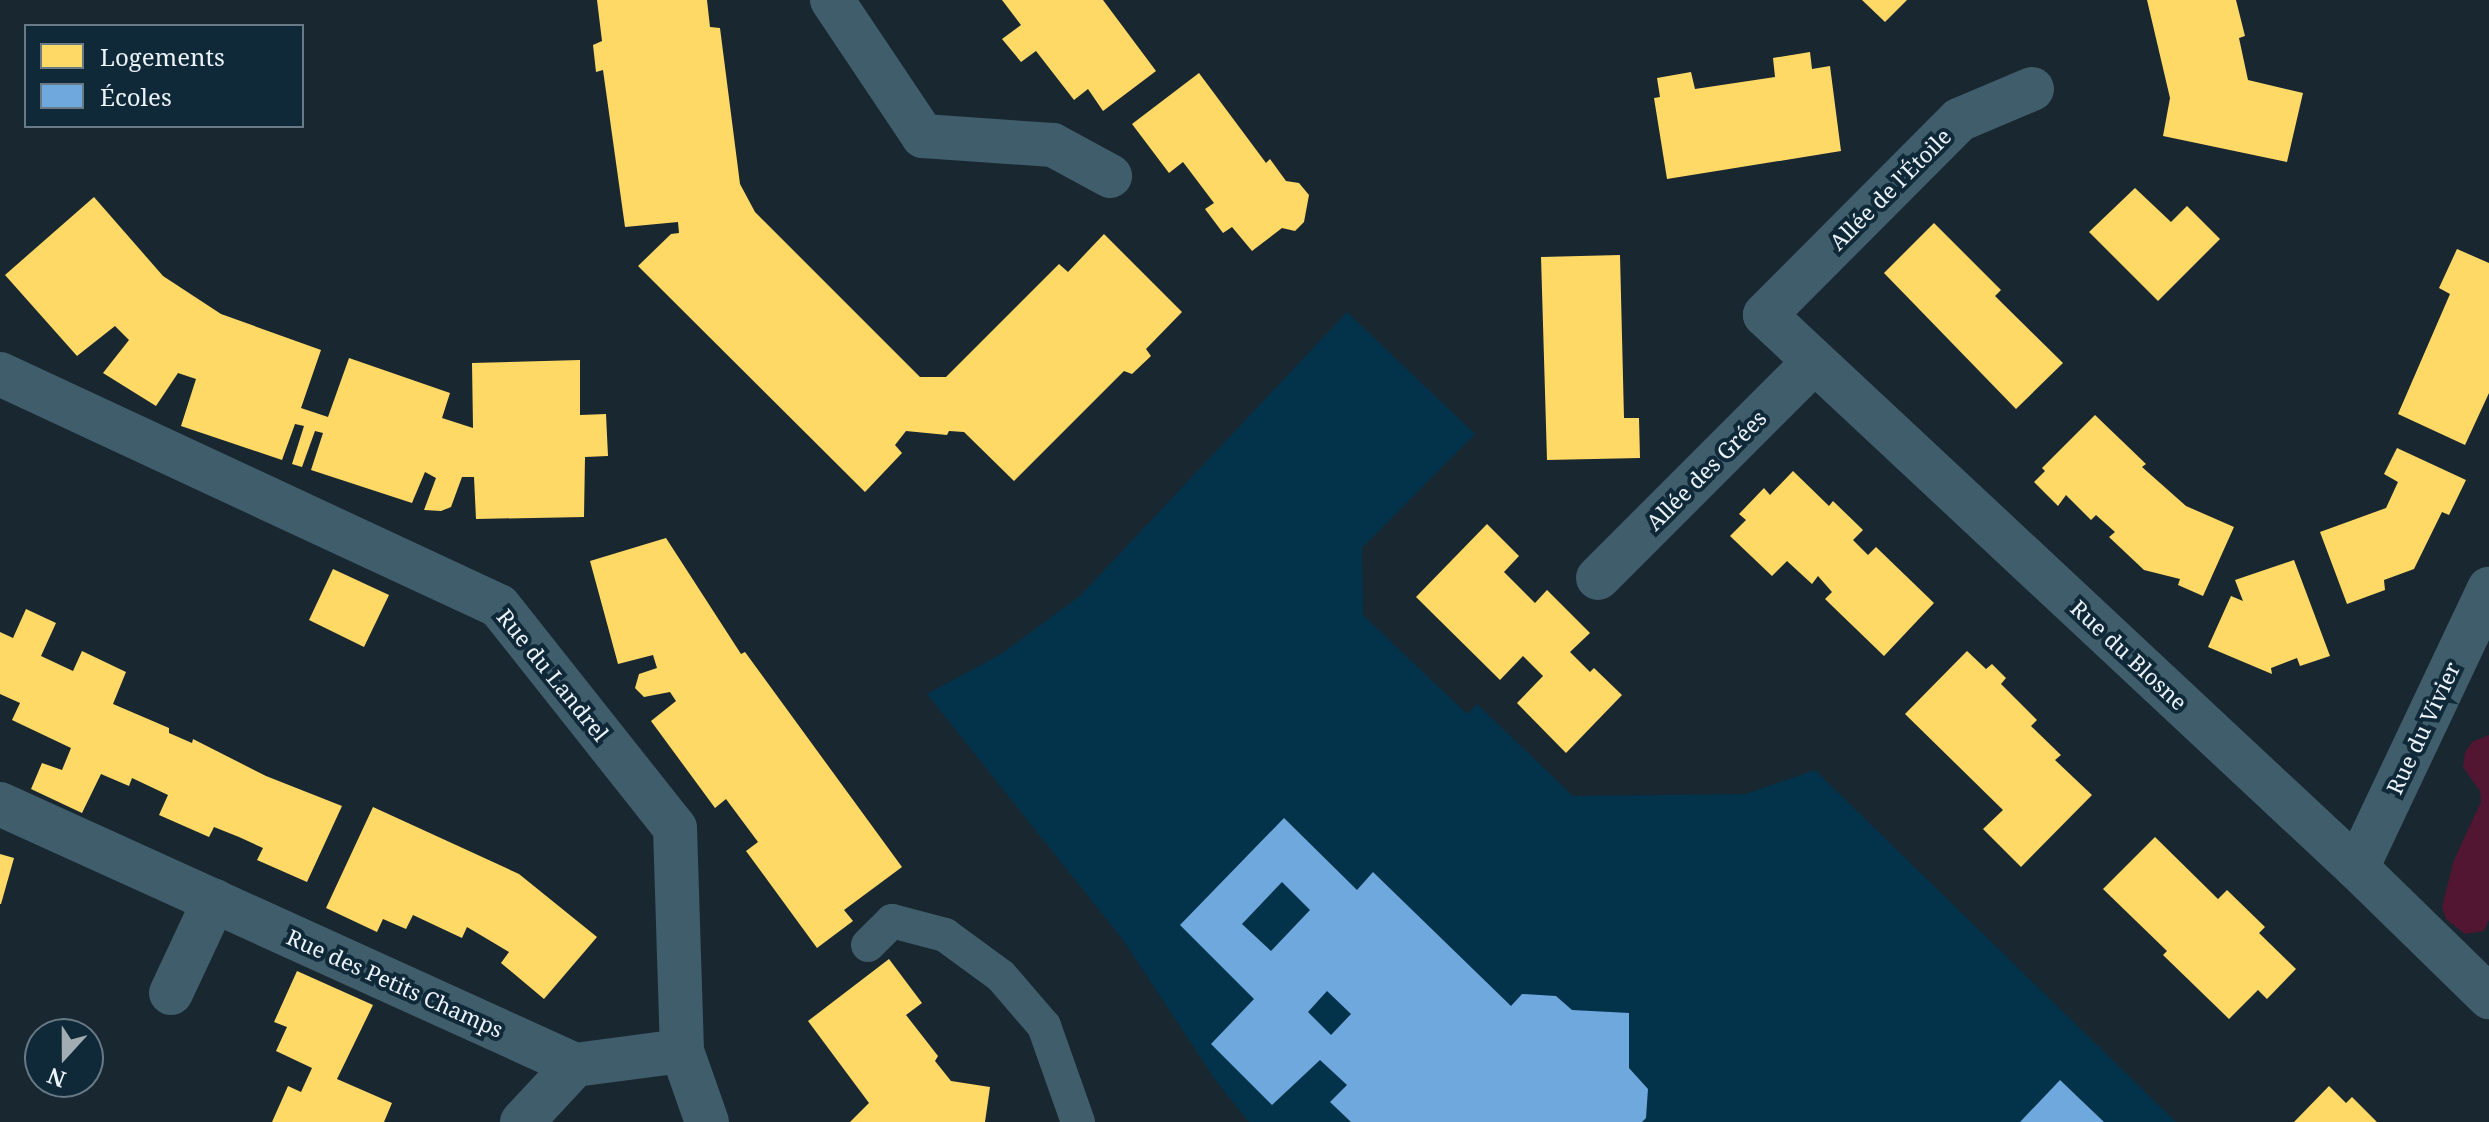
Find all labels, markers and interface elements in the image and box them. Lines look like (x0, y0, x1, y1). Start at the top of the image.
legend (24, 24, 304, 128)
text: Logements (100, 40, 225, 73)
text: Écoles (100, 80, 172, 113)
street label: Allée de l'Étoile (1824, 123, 1956, 255)
street label: Allée des Grées (1641, 405, 1771, 535)
street label: Rue du Blosne (2066, 595, 2192, 715)
street label: Rue du Landrel (492, 604, 614, 746)
street label: Rue du Vivier (2381, 658, 2465, 798)
street label: Rue des Petits Champs (283, 923, 507, 1043)
north arrow (24, 1018, 104, 1098)
text: N (43, 1061, 70, 1096)

